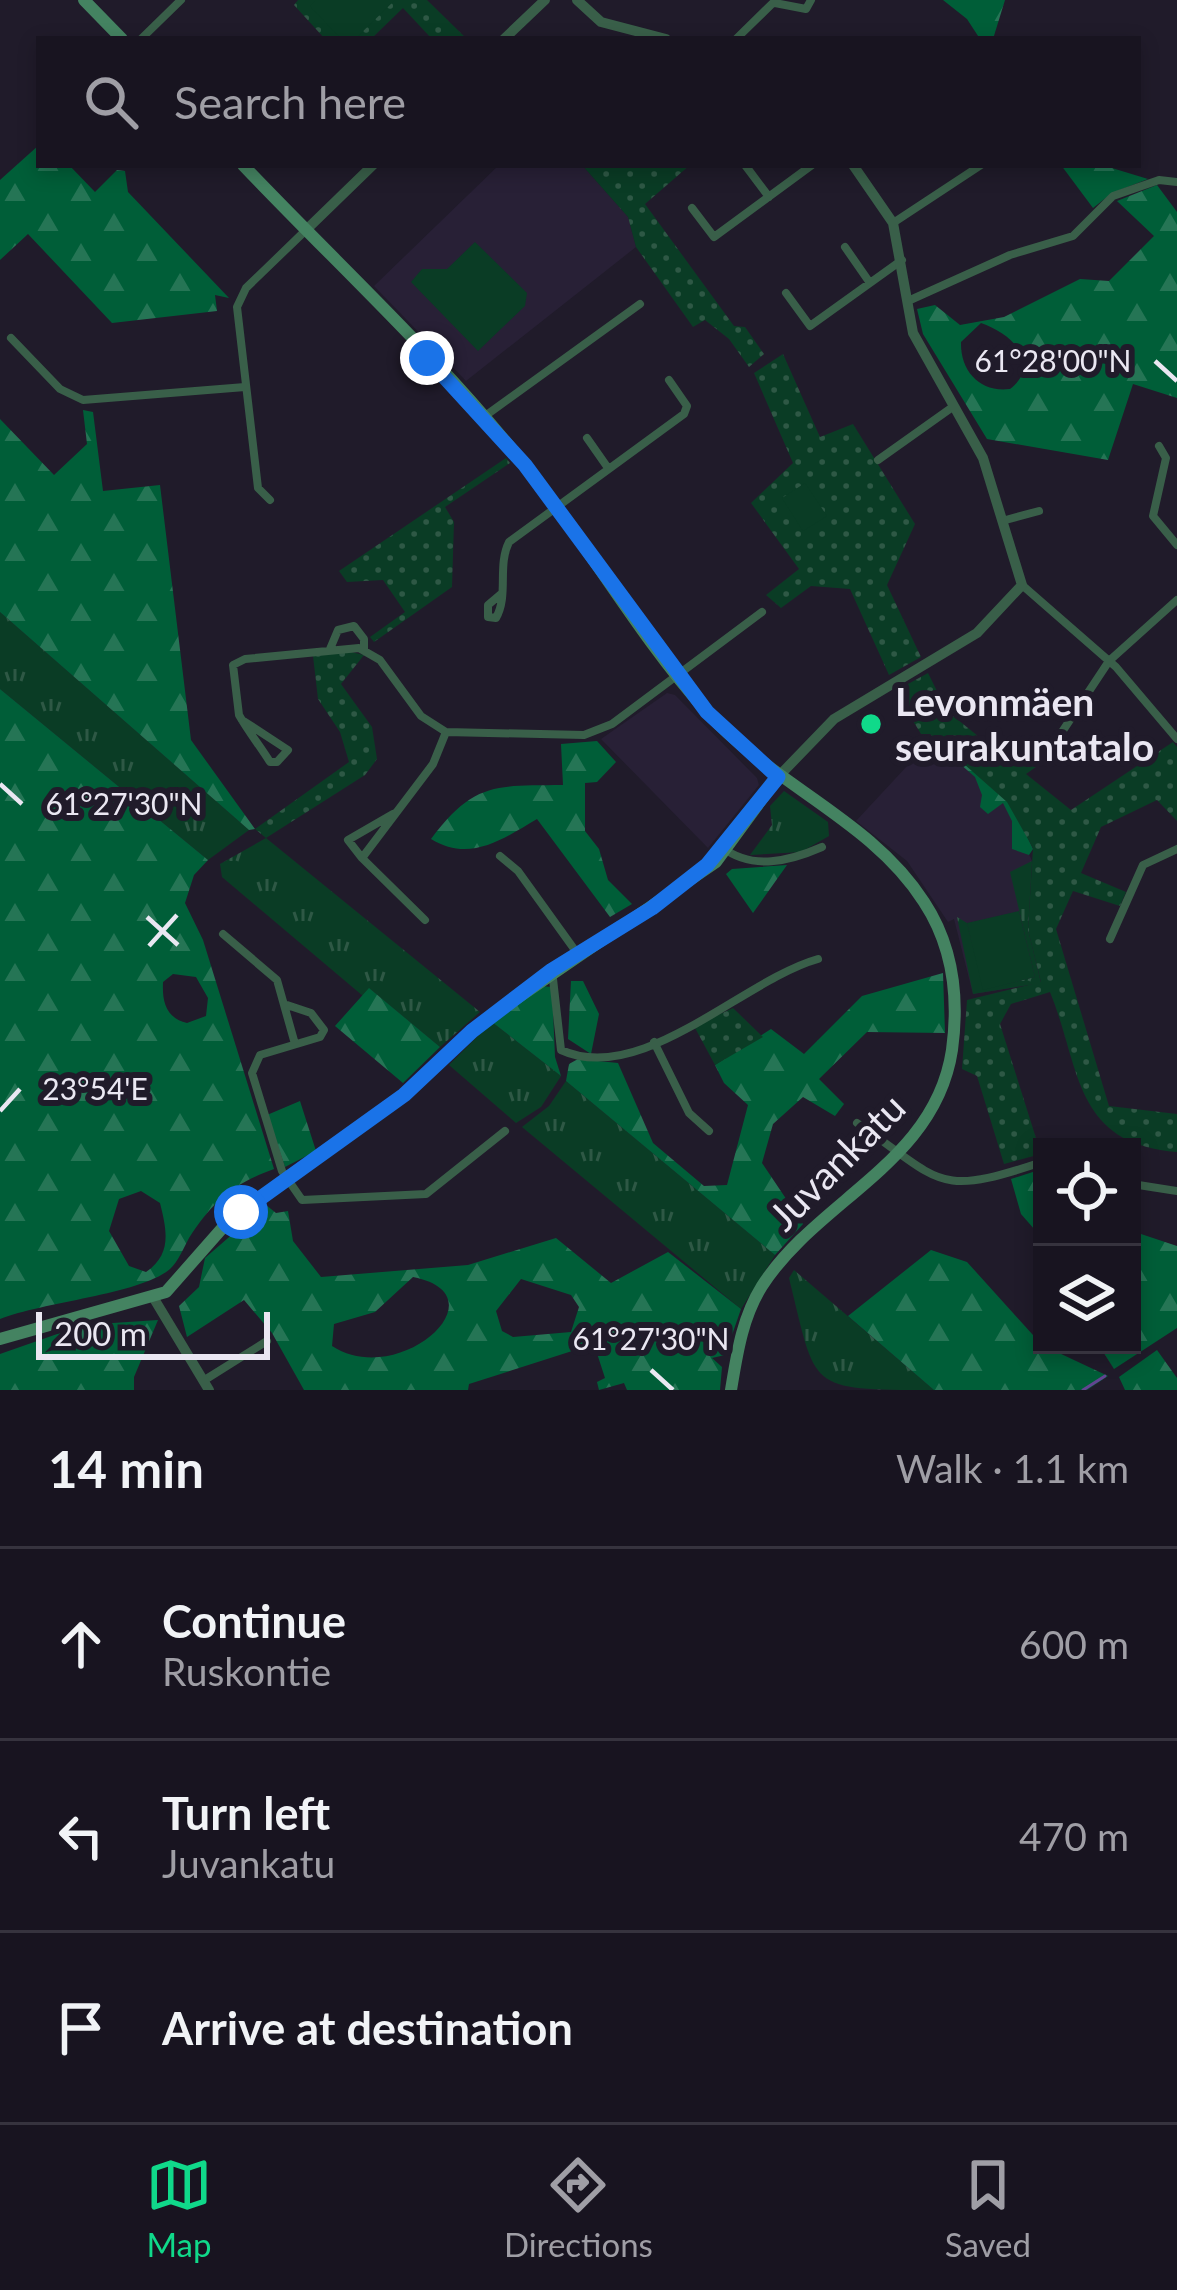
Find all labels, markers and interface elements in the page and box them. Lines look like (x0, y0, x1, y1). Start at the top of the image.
search box (36, 36, 1141, 168)
icon: search (78, 69, 144, 135)
text: Search here (174, 75, 406, 129)
route end (400, 331, 454, 385)
text: 61°28'00"N (975, 342, 1131, 378)
place label: Levonmäen seurakuntatalo (895, 678, 1154, 769)
marker: Levonmäen seurakuntatalo (858, 711, 884, 737)
text: 61°27'30"N (46, 785, 202, 821)
text: 23°54'E (42, 1070, 148, 1106)
street label: Juvankatu (759, 1084, 914, 1239)
map controls (1033, 1138, 1141, 1354)
button: locate (1033, 1138, 1141, 1246)
route start (214, 1185, 268, 1239)
button: layers (1033, 1246, 1141, 1354)
scale bar (36, 1306, 270, 1359)
text: 200 m (54, 1313, 147, 1353)
text: 61°27'30"N (573, 1320, 729, 1356)
text: 14 min (48, 1438, 204, 1499)
text: Walk · 1.1 km (896, 1445, 1129, 1491)
text: Continue (162, 1594, 346, 1648)
icon: ahead (48, 1611, 114, 1677)
text: 600 m (1019, 1621, 1129, 1667)
text: Ruskontie (162, 1648, 331, 1694)
text: Turn left (162, 1786, 330, 1840)
icon: left (48, 1803, 114, 1869)
text: 470 m (1019, 1813, 1129, 1859)
text: Juvankatu (162, 1840, 335, 1886)
icon: arrive (48, 1995, 114, 2061)
text: Arrive at destination (162, 2001, 573, 2055)
tab: Map (146, 2152, 212, 2264)
tab: Directions (504, 2152, 653, 2264)
tab: Saved (945, 2152, 1031, 2264)

